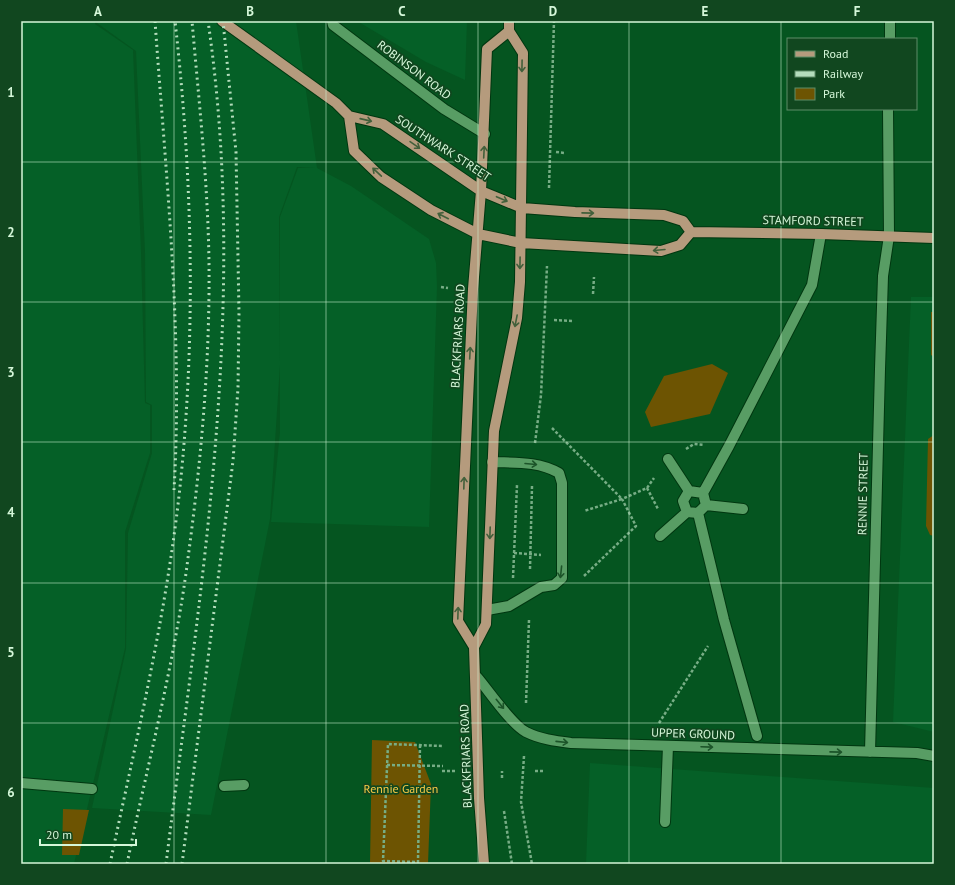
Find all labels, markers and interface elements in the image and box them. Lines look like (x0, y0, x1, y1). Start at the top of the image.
text: A (94, 3, 102, 20)
text: B (246, 3, 254, 20)
text: C (398, 3, 406, 20)
text: D (549, 3, 557, 20)
text: E (702, 3, 709, 20)
text: F (854, 3, 861, 20)
street label: ROBINSON ROAD (374, 37, 454, 102)
legend (787, 38, 917, 110)
text: Road (823, 46, 848, 61)
one-way arrow (519, 59, 526, 72)
text: Railway (823, 66, 863, 81)
text: 1 (7, 84, 15, 101)
text: Park (823, 86, 845, 101)
street label: SOUTHWARK STREET (393, 111, 494, 184)
one-way arrow (359, 117, 372, 125)
one-way arrow (410, 141, 421, 149)
one-way arrow (480, 146, 487, 159)
one-way arrow (372, 167, 382, 177)
one-way arrow (495, 196, 507, 203)
one-way arrow (581, 209, 594, 216)
one-way arrow (438, 212, 450, 220)
street label: STAMFORD STREET (762, 212, 864, 229)
text: 2 (7, 224, 15, 241)
one-way arrow (653, 246, 666, 253)
one-way arrow (516, 256, 524, 269)
street label: BLACKFRIARS ROAD (447, 283, 468, 388)
one-way arrow (512, 314, 520, 327)
one-way arrow (467, 347, 474, 360)
text: 3 (7, 364, 15, 381)
street label: RENNIE STREET (854, 452, 871, 535)
one-way arrow (524, 460, 537, 467)
one-way arrow (460, 477, 467, 490)
text: 4 (7, 504, 15, 521)
one-way arrow (486, 526, 493, 539)
one-way arrow (557, 565, 565, 578)
one-way arrow (455, 607, 462, 620)
text: 5 (7, 644, 15, 661)
one-way arrow (496, 699, 505, 710)
street label: BLACKFRIARS ROAD (456, 704, 475, 808)
street label: UPPER GROUND (651, 725, 735, 742)
one-way arrow (555, 738, 568, 745)
one-way arrow (700, 744, 713, 751)
one-way arrow (829, 748, 842, 755)
park label: Rennie Garden (364, 781, 438, 796)
text: 6 (7, 784, 15, 801)
scale bar (40, 821, 136, 847)
text: 20 m (46, 827, 72, 842)

